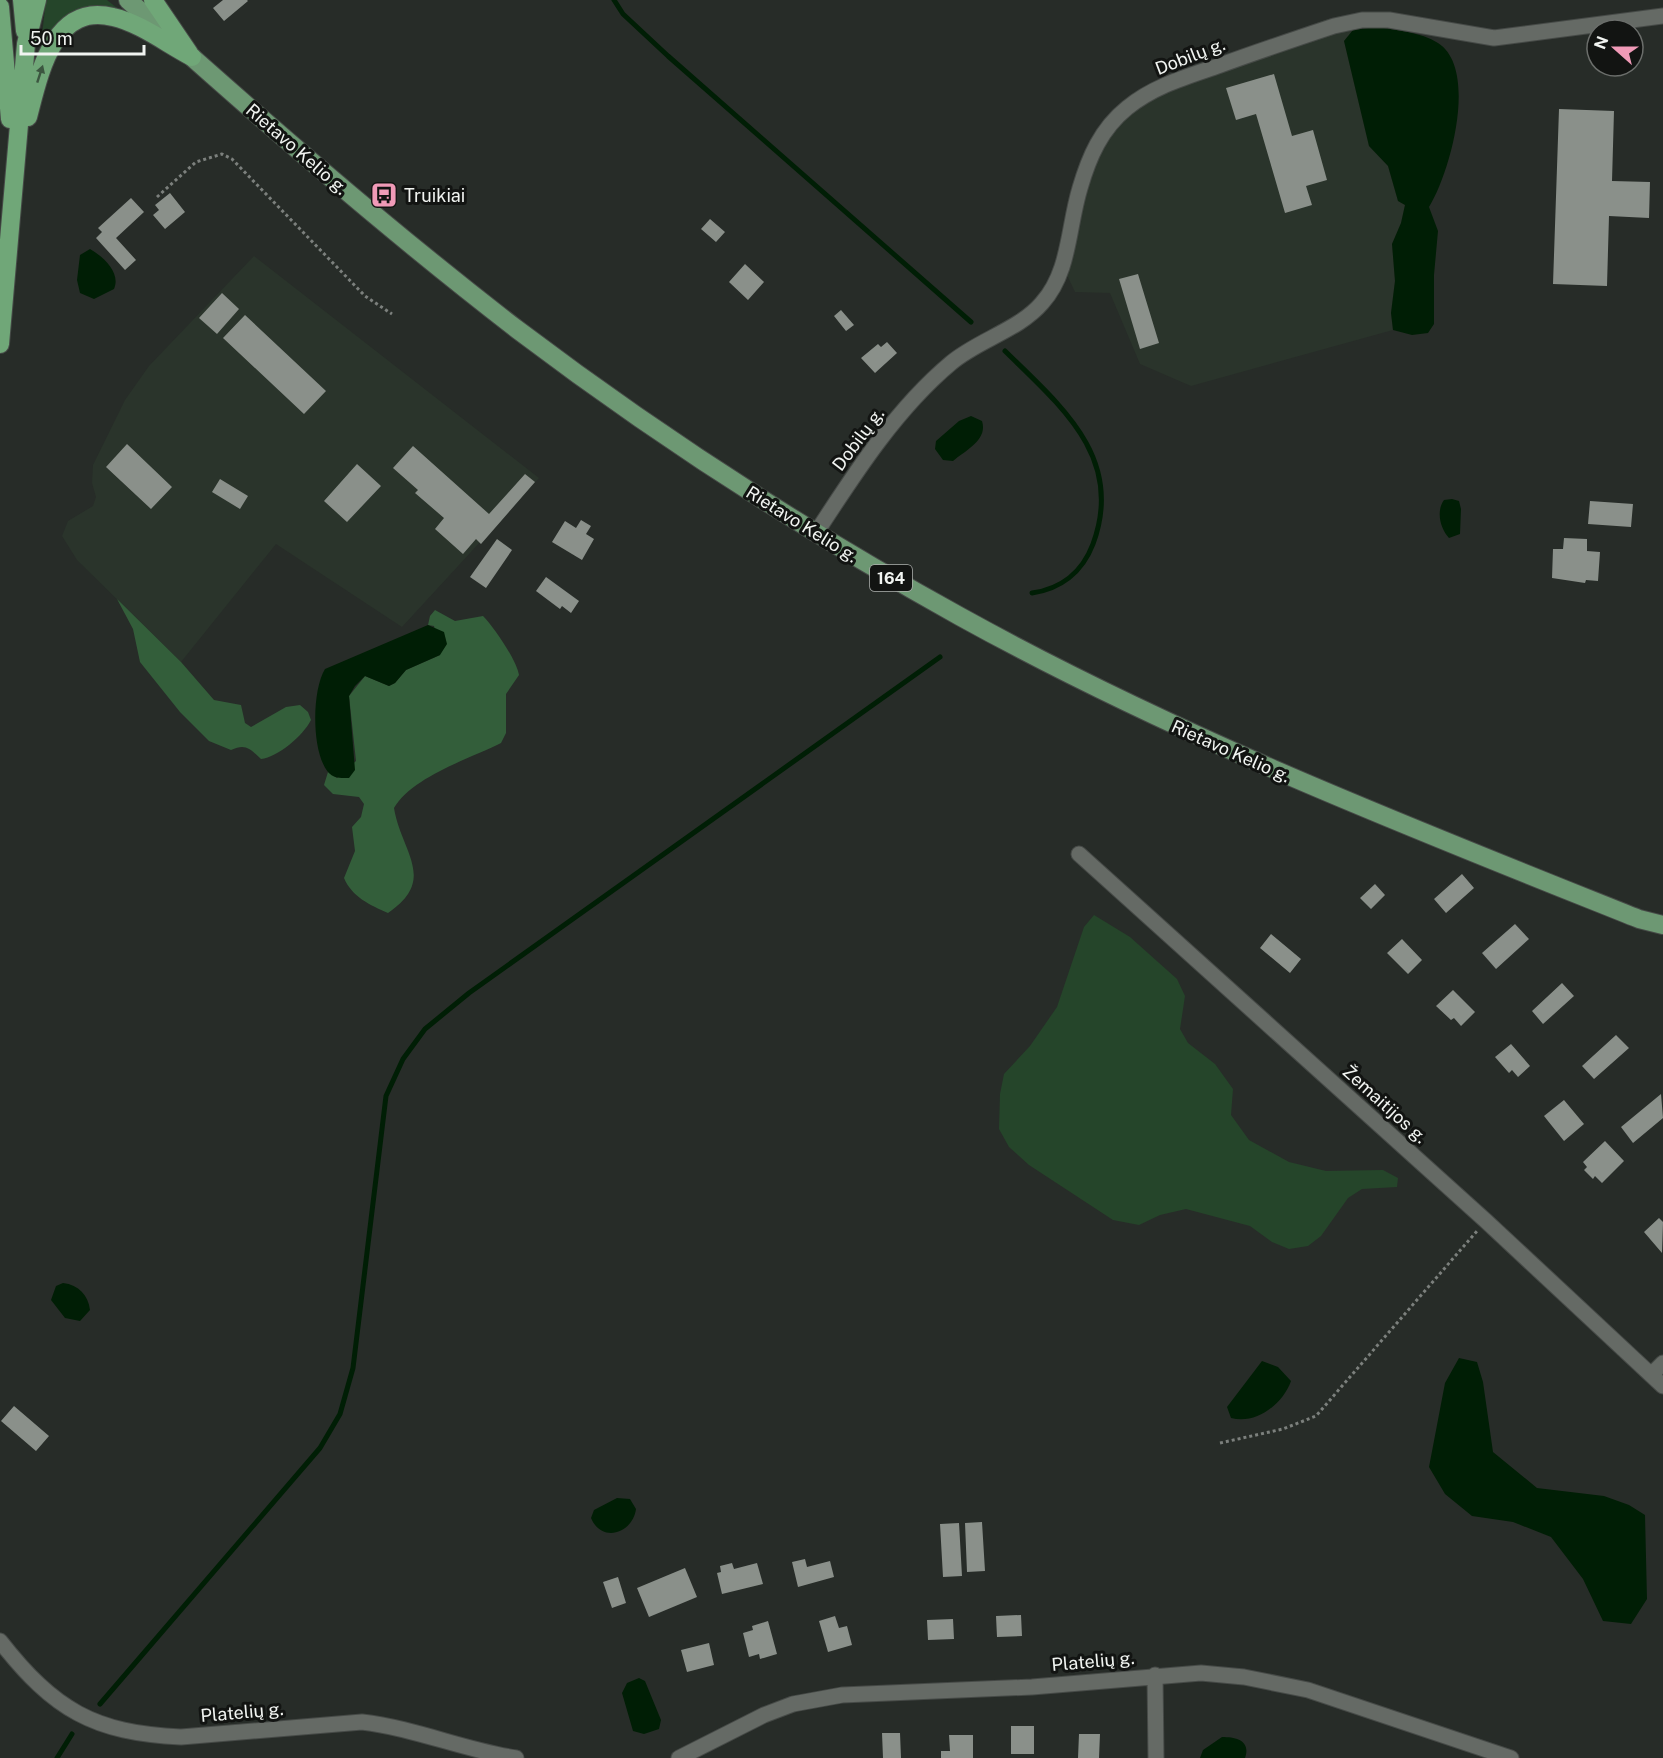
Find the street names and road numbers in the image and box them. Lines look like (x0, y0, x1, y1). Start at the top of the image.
street label: Dobilų g. (1152, 33, 1228, 79)
street label: Rietavo Kelio g. (242, 99, 352, 199)
street label: Dobilų g. (828, 403, 888, 475)
street label: Rietavo Kelio g. (742, 481, 862, 567)
road number: 164 (870, 565, 912, 591)
street label: Rietavo Kelio g. (1168, 715, 1294, 787)
street label: Žemaitijos g. (1338, 1061, 1432, 1147)
street label: Platelių g. (1051, 1647, 1135, 1675)
street label: Platelių g. (200, 1698, 284, 1726)

